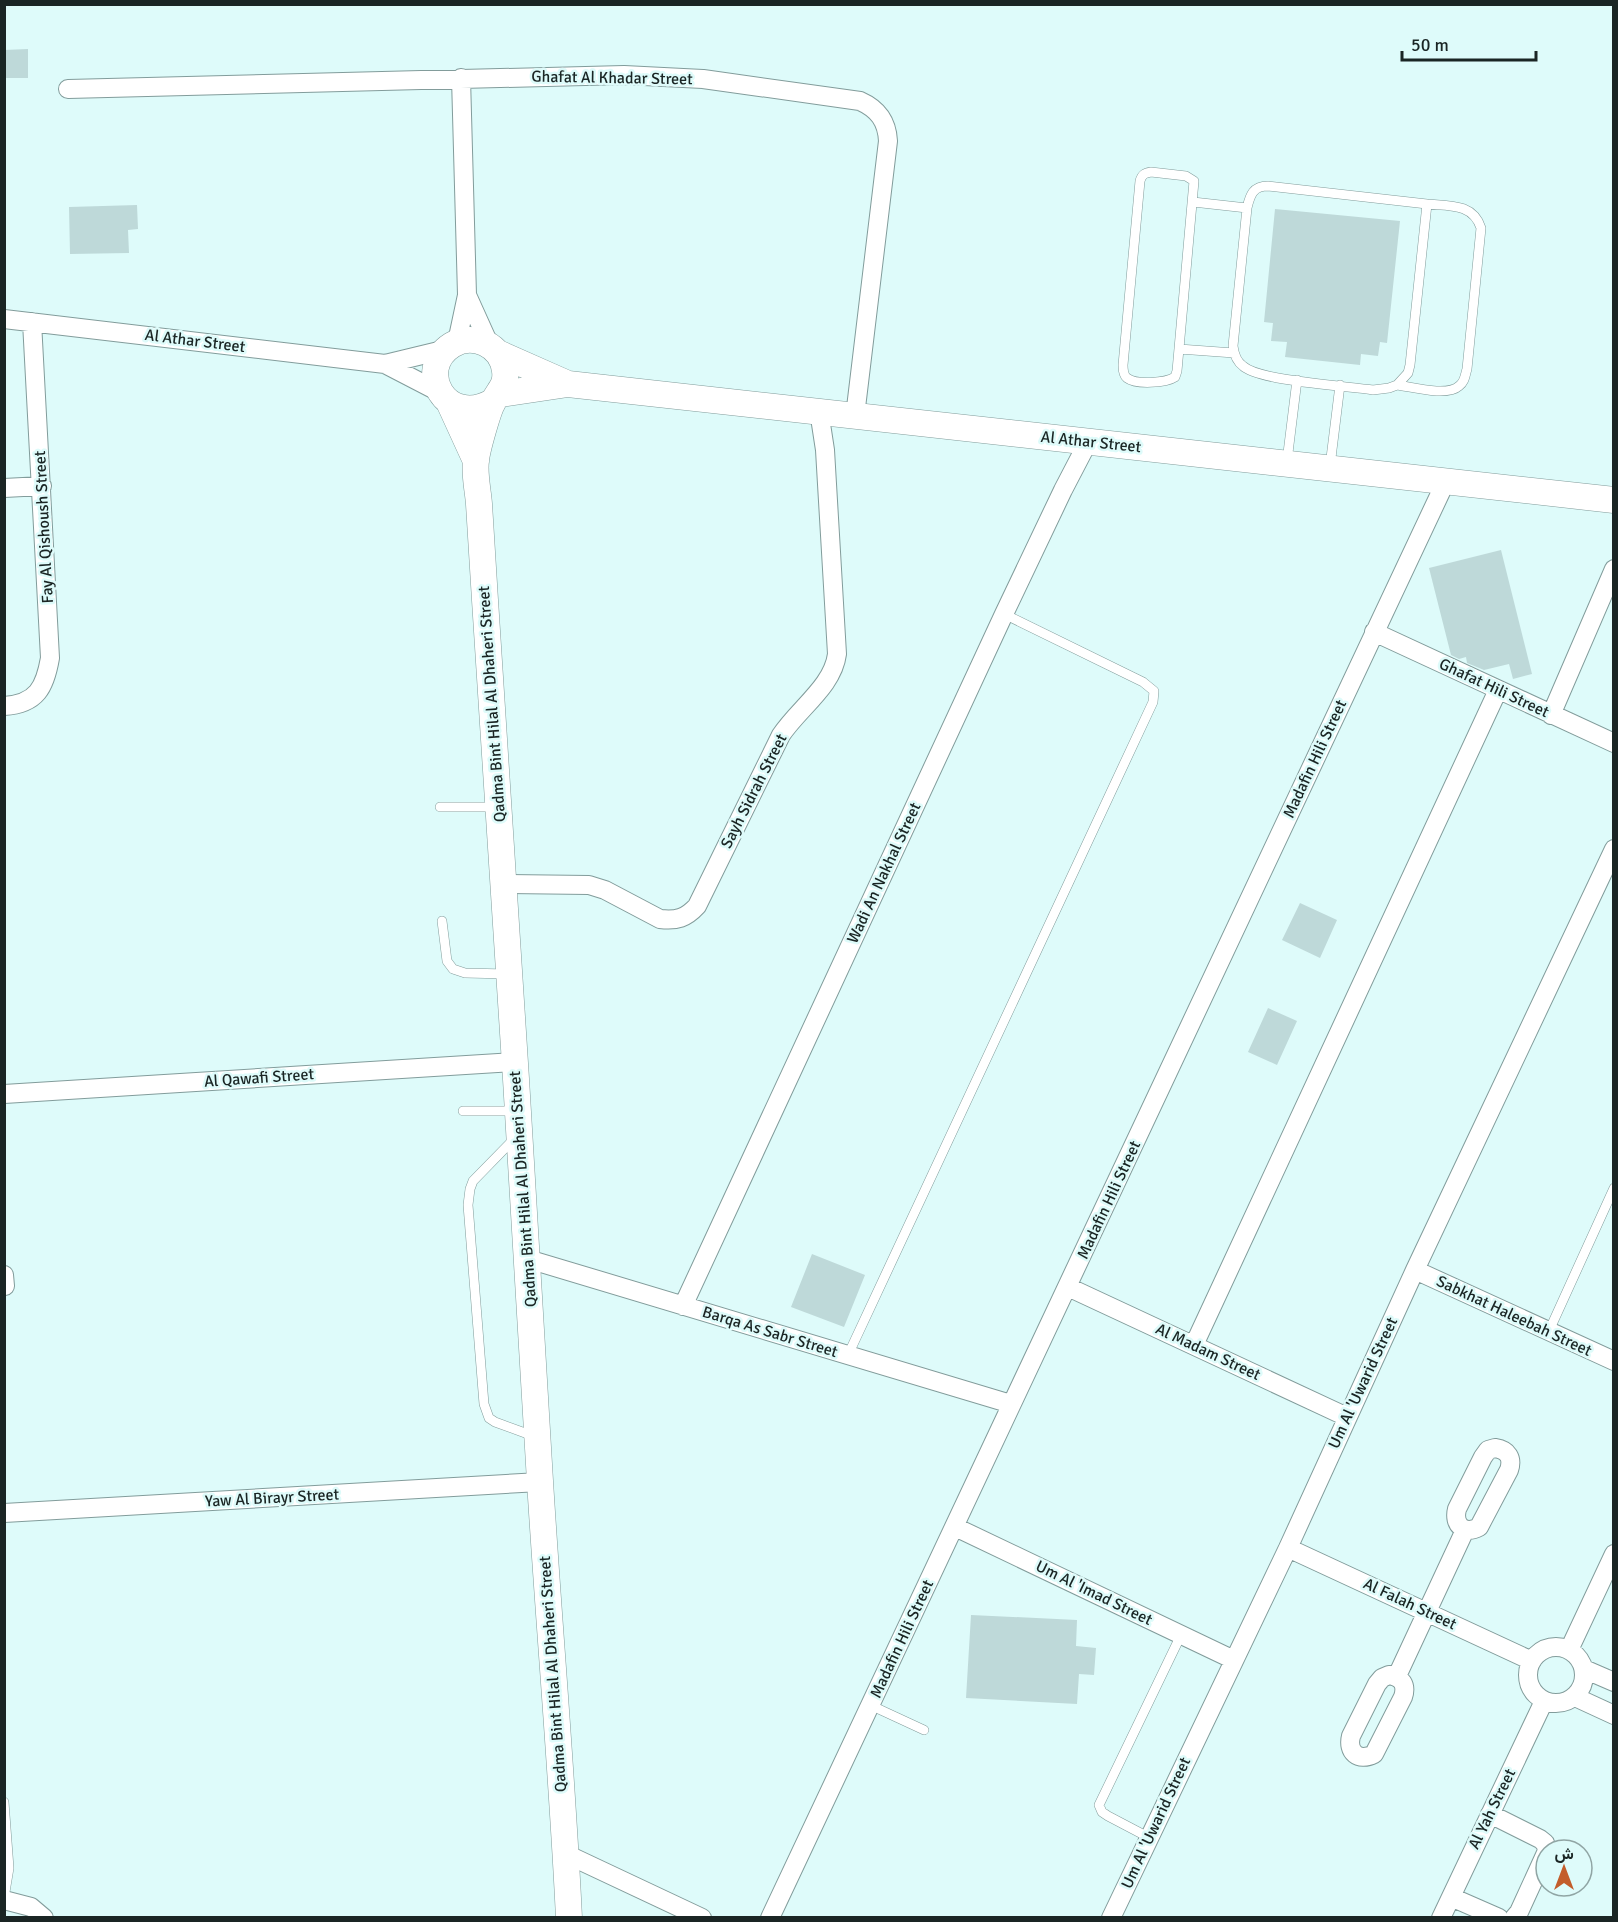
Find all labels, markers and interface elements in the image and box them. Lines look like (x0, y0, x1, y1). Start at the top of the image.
scale bar (1402, 24, 1536, 62)
text: 50 m (1411, 34, 1449, 56)
street label: Ghafat Al Khadar Street (531, 67, 693, 89)
street label: Al Athar Street (144, 325, 247, 357)
street label: Al Athar Street (1040, 427, 1143, 457)
street label: Fay Al Qishoush Street (30, 450, 58, 604)
street label: Qadma Bint Hilal Al Dhaheri Street (474, 585, 510, 823)
street label: Ghafat Hili Street (1436, 654, 1552, 722)
street label: Madafin Hili Street (1279, 696, 1351, 821)
street label: Sayh Sidrah Street (716, 730, 792, 852)
street label: Wadi An Nakhal Street (843, 799, 926, 947)
street label: Al Qawafi Street (203, 1064, 315, 1092)
street label: Qadma Bint Hilal Al Dhaheri Street (505, 1070, 541, 1308)
street label: Madafin Hili Street (1073, 1137, 1145, 1262)
street label: Sabkhat Haleebah Street (1433, 1271, 1595, 1361)
street label: Barqa As Sabr Street (700, 1302, 840, 1362)
street label: Um Al 'Uwarid Street (1324, 1314, 1402, 1452)
street label: Al Madam Street (1152, 1319, 1264, 1385)
street label: Yaw Al Birayr Street (204, 1484, 340, 1512)
street label: Qadma Bint Hilal Al Dhaheri Street (535, 1555, 571, 1793)
street label: Um Al 'Imad Street (1032, 1556, 1156, 1630)
street label: Al Falah Street (1360, 1574, 1460, 1634)
street label: Madafin Hili Street (866, 1576, 938, 1701)
street label: Um Al 'Uwarid Street (1117, 1754, 1195, 1892)
street label: Al Yah Street (1464, 1765, 1520, 1853)
north arrow (1534, 1838, 1594, 1898)
text: ش (1554, 1844, 1574, 1864)

